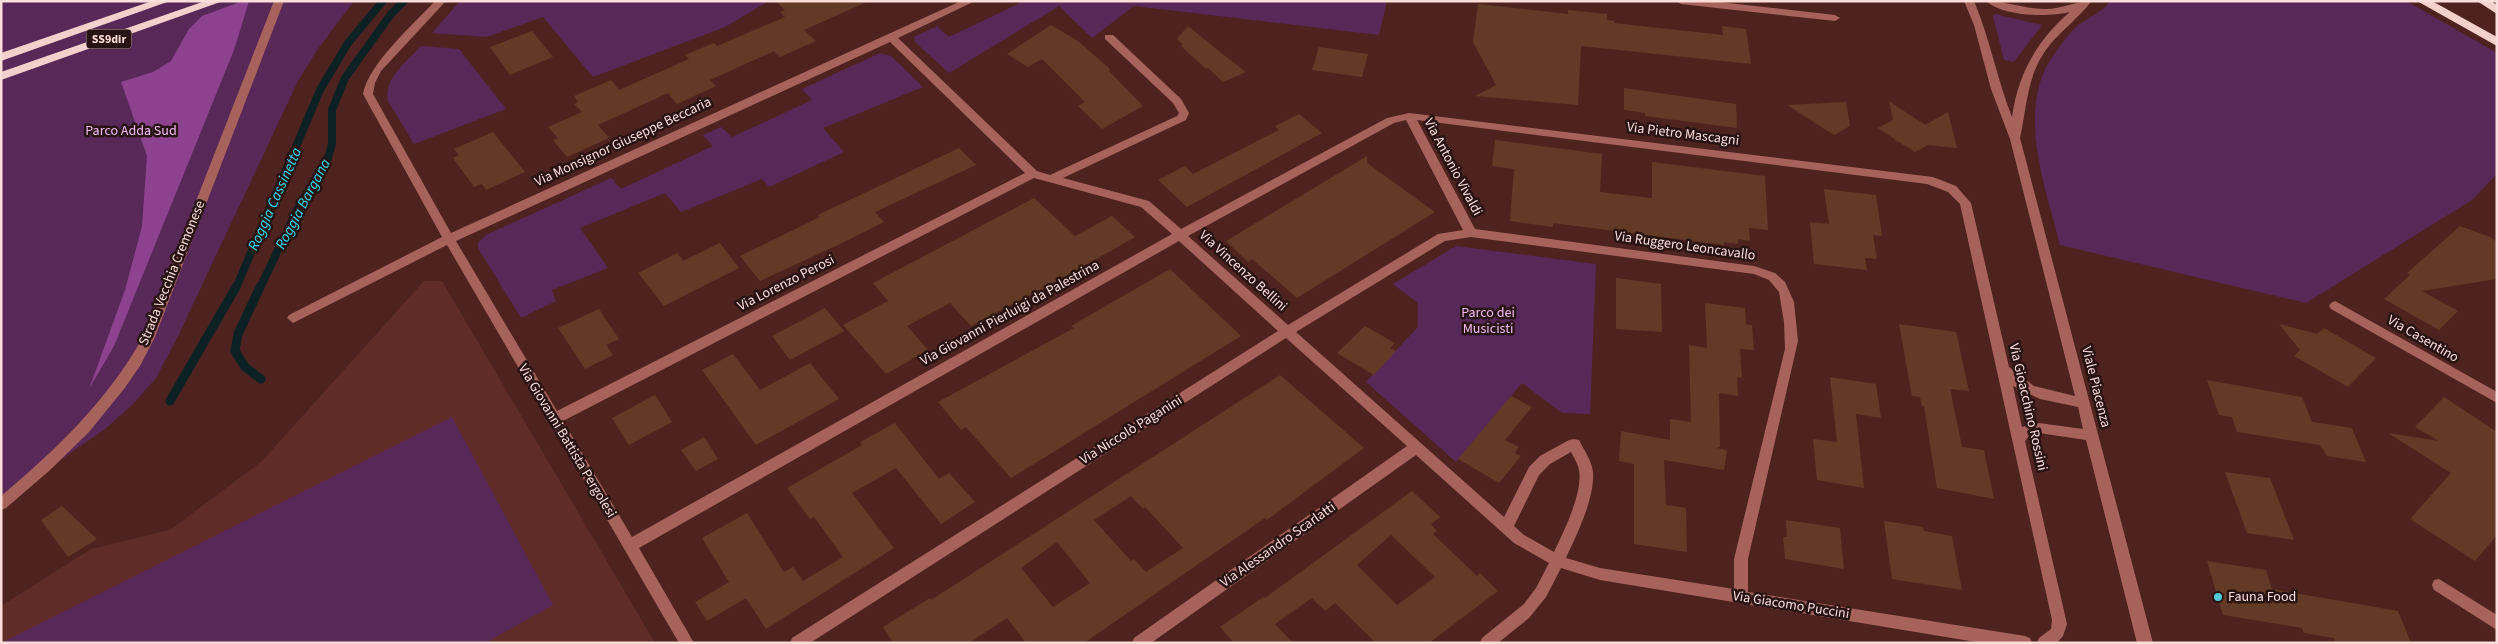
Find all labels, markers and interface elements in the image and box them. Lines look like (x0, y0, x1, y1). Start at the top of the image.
road number: SS9dir (86, 30, 132, 48)
street label: Via Monsignor Giuseppe Beccaria (531, 92, 715, 192)
street label: Via Antonio Vivaldi (1419, 115, 1487, 219)
street label: Via Pietro Mascagni (1626, 117, 1740, 151)
park label: Parco Adda Sud (85, 121, 177, 141)
water label: Roggia Cassinetta (243, 144, 307, 254)
water label: Roggia Bargana (270, 155, 336, 253)
street label: Strada Vecchia Cremonese (134, 197, 210, 348)
street label: Via Vincenzo Bellini (1194, 226, 1292, 316)
street label: Via Ruggero Leoncavallo (1613, 226, 1757, 266)
street label: Via Lorenzo Perosi (734, 250, 838, 316)
street label: Via Giovanni Pierluigi da Palestrina (917, 255, 1103, 371)
park label: Parco dei Musicisti (1461, 303, 1515, 339)
street label: Via Casentino (2384, 310, 2462, 368)
street label: Via Gioacchino Rossini (2004, 341, 2052, 473)
street label: Viale Piacenza (2076, 344, 2116, 430)
street label: Via Giovanni Battista Pergolesi (513, 360, 621, 522)
street label: Via Niccolò Paganini (1076, 390, 1186, 470)
street label: Via Alessandro Scarlatti (1216, 498, 1340, 592)
street label: Via Giacomo Puccini (1731, 586, 1851, 624)
place label: Fauna Food (2228, 587, 2296, 607)
marker: Fauna Food (2212, 591, 2224, 603)

